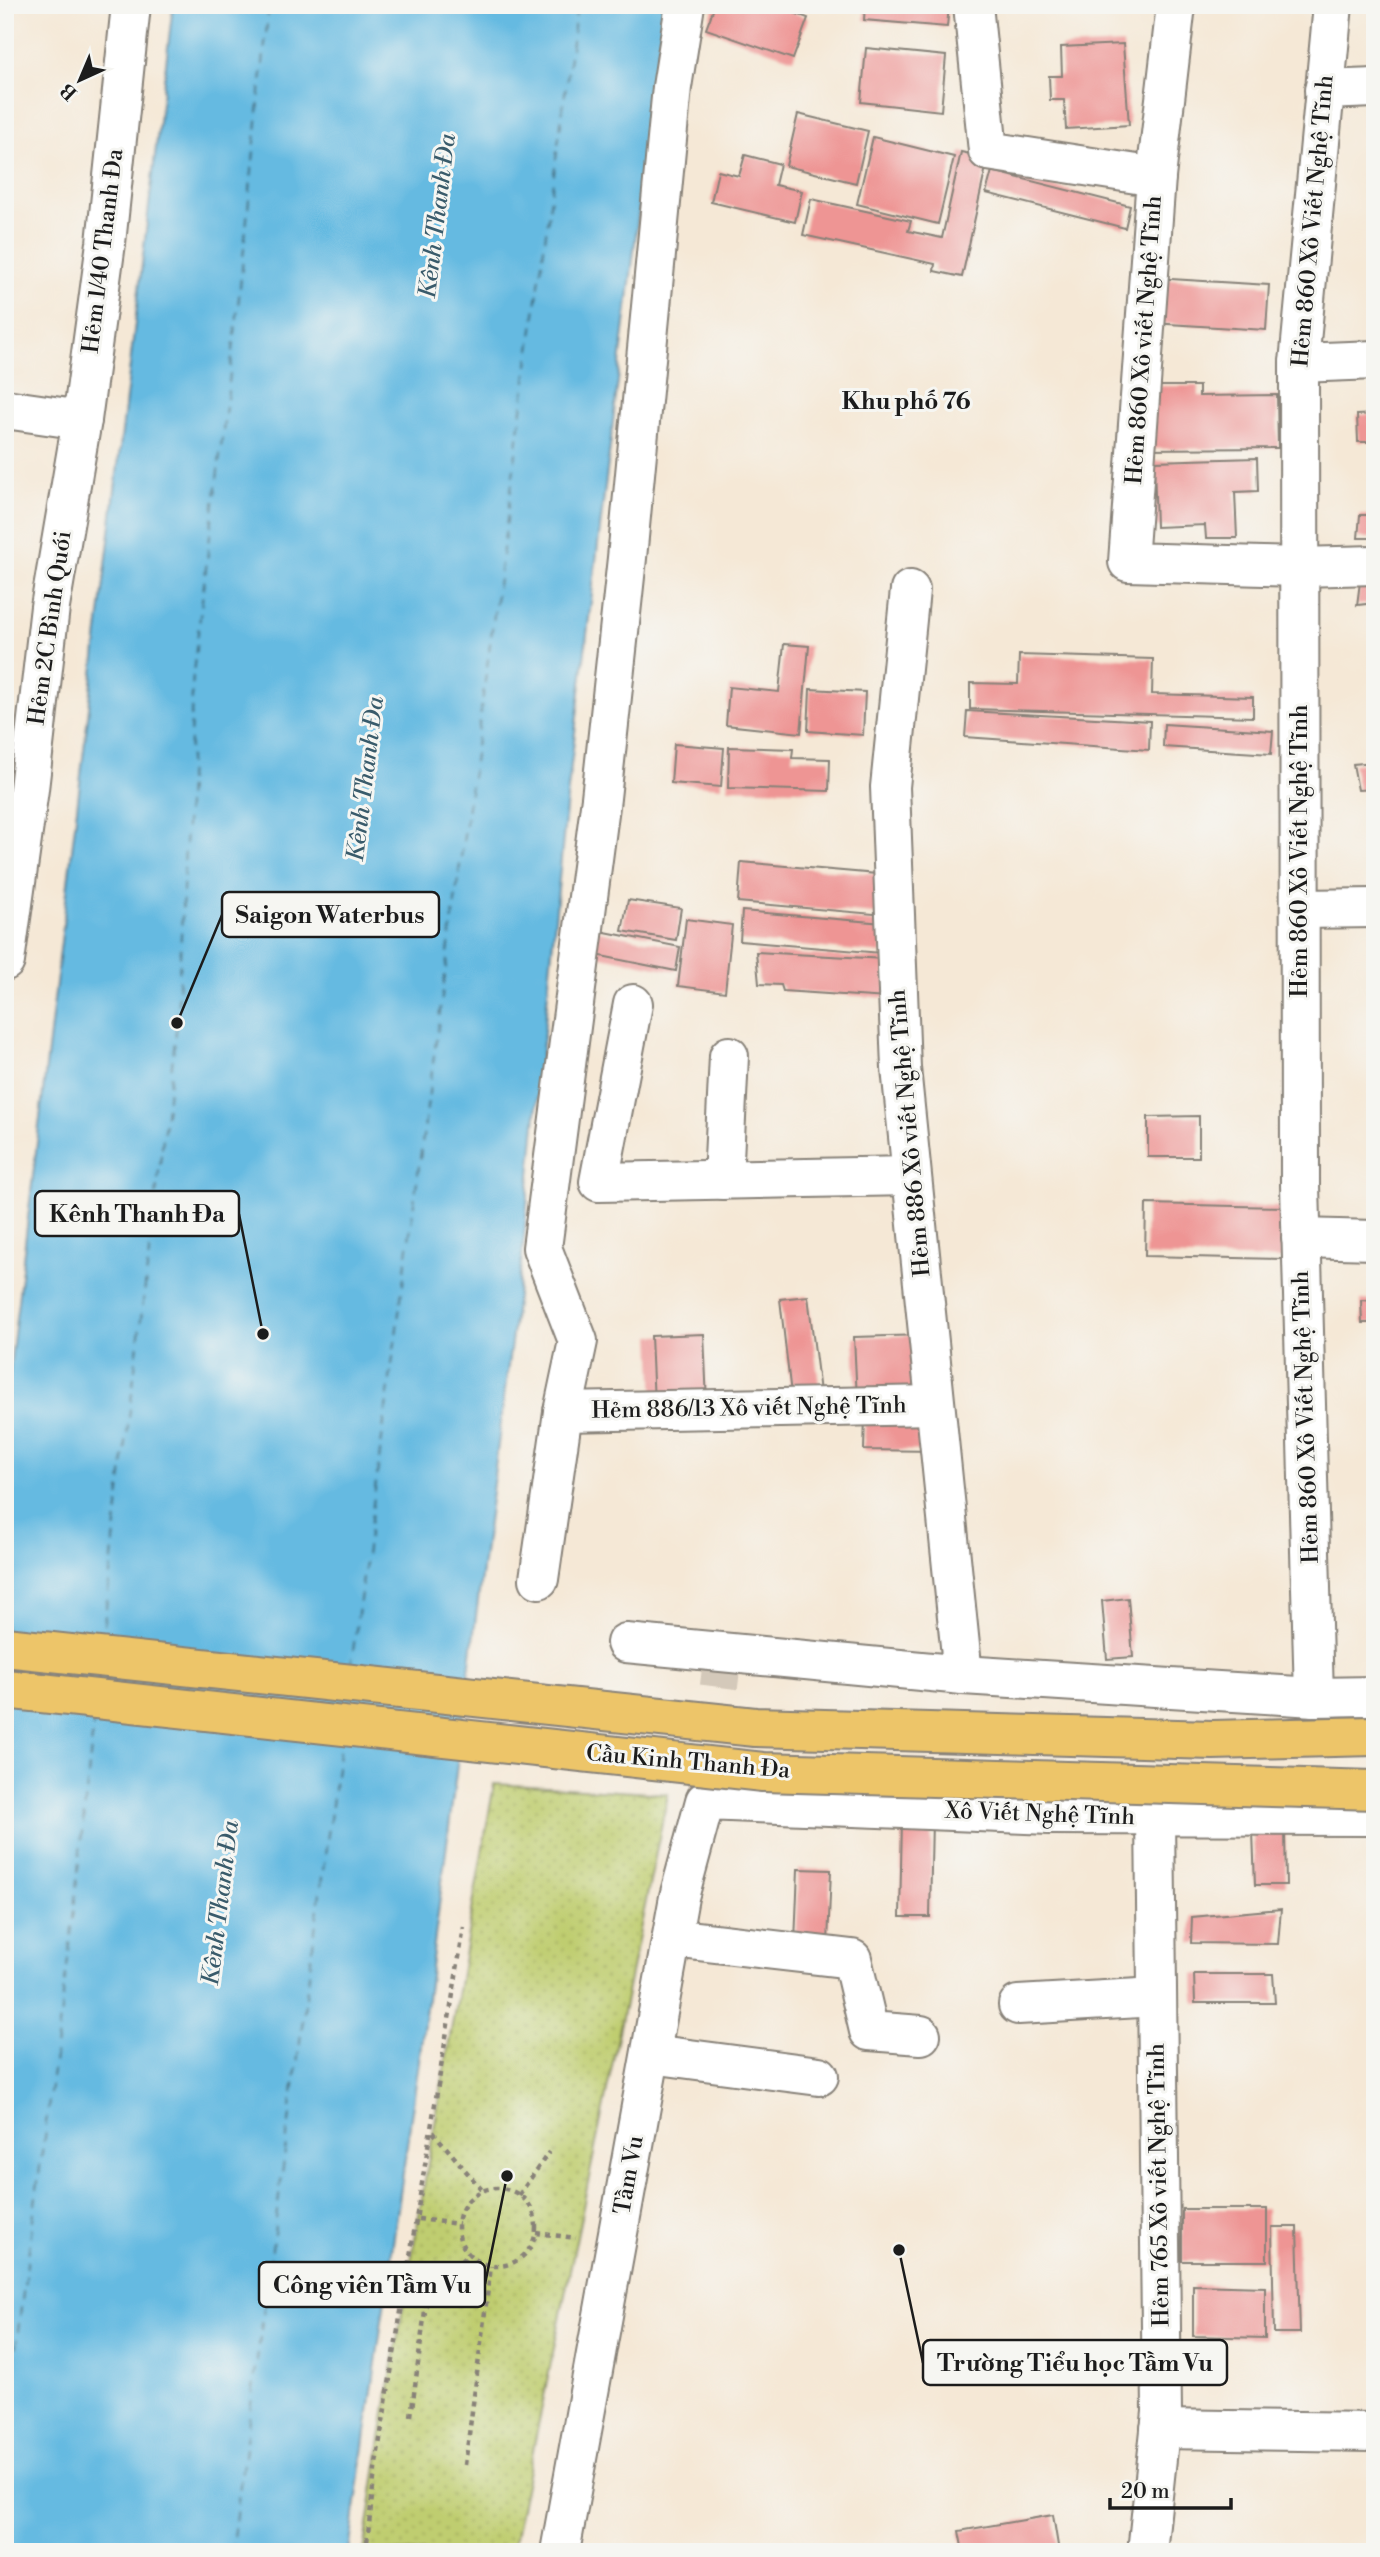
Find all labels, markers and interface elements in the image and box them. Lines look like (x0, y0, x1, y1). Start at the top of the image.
north arrow (46, 46, 116, 116)
street label: Hẻm 860 Xô Viết Nghệ Tĩnh (1286, 74, 1340, 368)
text: B (55, 78, 82, 105)
water label: Kênh Thanh Đa (413, 131, 463, 300)
street label: Hẻm 1/40 Thanh Đa (77, 147, 129, 355)
street label: Hẻm 860 Xô viết Nghệ Tĩnh (1120, 194, 1168, 485)
district label: Khu phố 76 (841, 387, 971, 417)
street label: Hẻm 2C Bình Quới (22, 529, 78, 727)
water label: Kênh Thanh Đa (341, 694, 391, 863)
street label: Hẻm 860 Xô Viết Nghệ Tĩnh (1286, 704, 1314, 998)
callout: Saigon Waterbus (222, 892, 439, 937)
text: Saigon Waterbus (235, 901, 425, 931)
street label: Hẻm 886 Xô viết Nghệ Tĩnh (883, 988, 937, 1278)
callout: Kênh Thanh Đa (35, 1191, 239, 1236)
text: Kênh Thanh Đa (49, 1200, 226, 1230)
street label: Hẻm 860 Xô Viết Nghệ Tĩnh (1287, 1270, 1325, 1564)
street label: Hẻm 886/13 Xô viết Nghệ Tĩnh (591, 1391, 907, 1425)
street label: Cầu Kinh Thanh Đa (585, 1739, 791, 1785)
street label: Xô Viết Nghệ Tĩnh (943, 1797, 1136, 1831)
water label: Kênh Thanh Đa (196, 1818, 246, 1987)
street label: Hẻm 765 Xô viết Nghệ Tĩnh (1143, 2043, 1175, 2327)
street label: Tầm Vu (608, 2133, 650, 2217)
callout: Công viên Tầm Vu (259, 2262, 485, 2307)
text: Công viên Tầm Vu (273, 2271, 471, 2301)
callout: Trường Tiểu học Tầm Vu (923, 2340, 1227, 2385)
text: Trường Tiểu học Tầm Vu (937, 2349, 1213, 2379)
scale bar (1110, 2466, 1231, 2510)
text: 20 m (1121, 2479, 1170, 2505)

